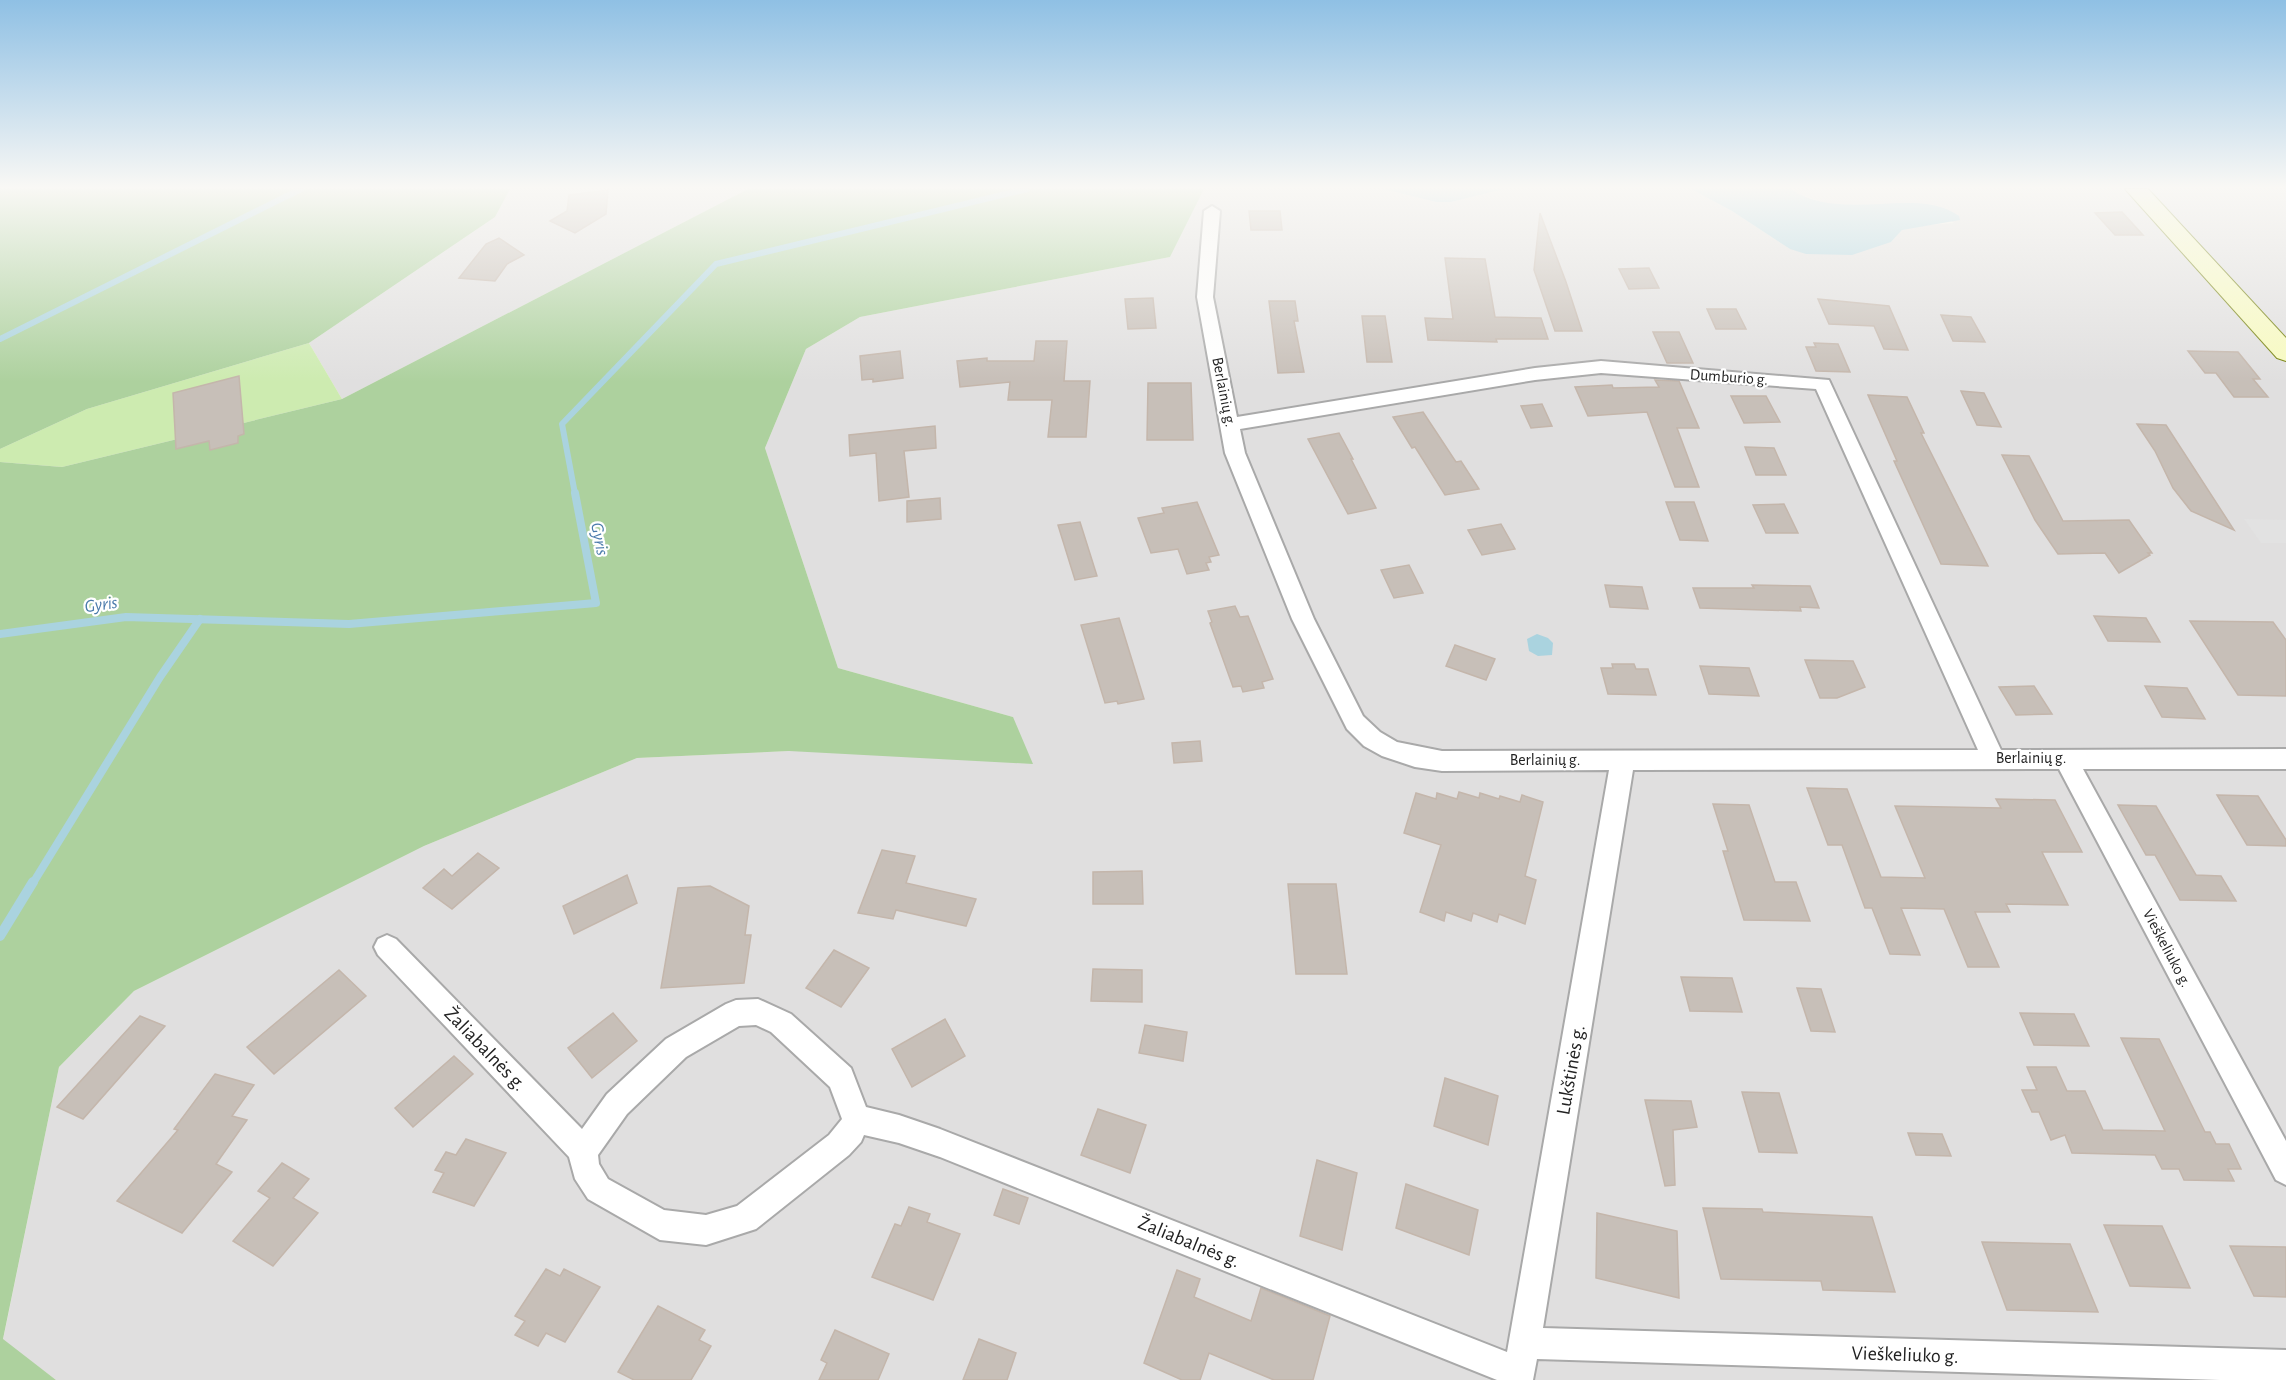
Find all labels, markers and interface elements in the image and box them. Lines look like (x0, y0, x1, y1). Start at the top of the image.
street label: Berlainių g. (1209, 356, 1239, 428)
street label: Dumburio g. (1689, 366, 1769, 388)
water label: Gyris (587, 521, 611, 557)
water label: Gyris (83, 594, 119, 616)
street label: Berlainių g. (1996, 750, 2066, 766)
street label: Berlainių g. (1510, 752, 1580, 768)
street label: Vieškeliuko g. (2140, 906, 2194, 990)
street label: Žaliabalnės g. (440, 1003, 530, 1095)
street label: Lukštinės g. (1553, 1024, 1589, 1116)
street label: Žaliabalnės g. (1135, 1212, 1243, 1271)
street label: Vieškeliuko g. (1851, 1343, 1959, 1367)

